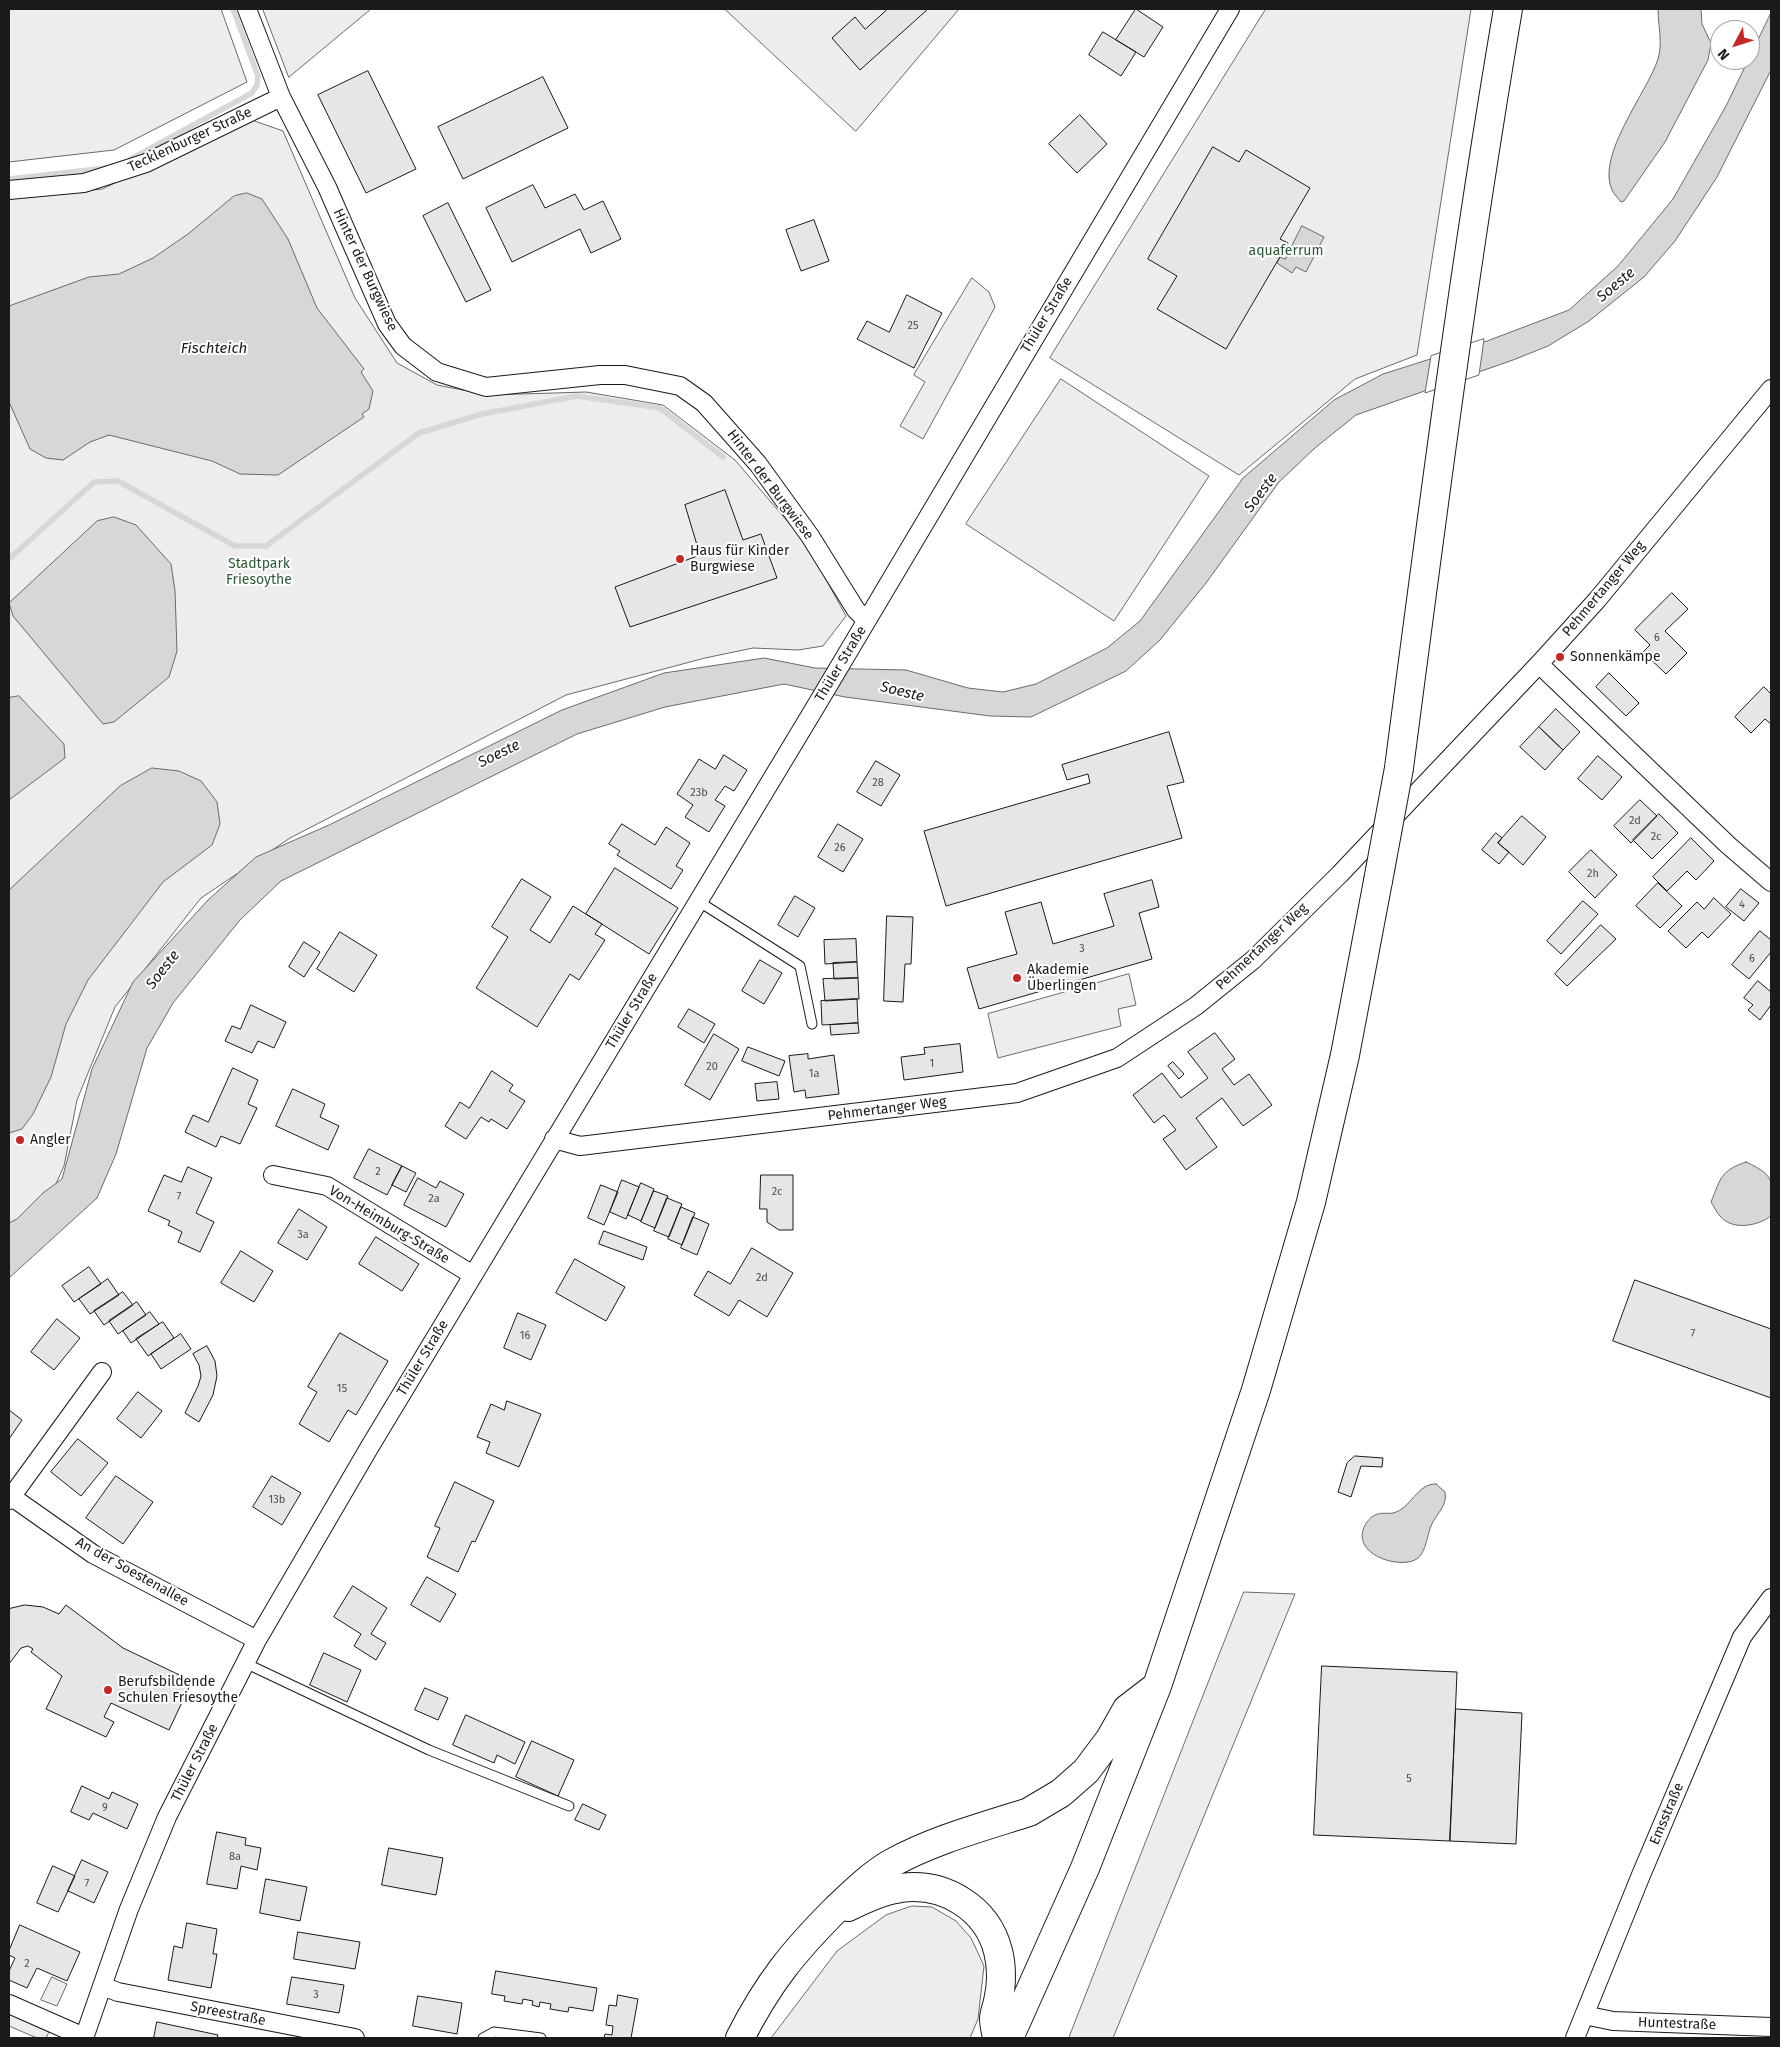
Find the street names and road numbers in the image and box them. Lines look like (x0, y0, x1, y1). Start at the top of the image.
street label: Tecklenburger Straße (126, 104, 254, 176)
street label: Hinter der Burgwiese (329, 206, 401, 334)
street label: Thüler Straße (1018, 274, 1076, 356)
street label: Hinter der Burgwiese (723, 427, 817, 543)
street label: Pehmertanger Weg (1559, 538, 1649, 640)
street label: Thüler Straße (812, 623, 870, 705)
street label: Pehmertanger Weg (1213, 900, 1311, 994)
street label: Thüler Straße (603, 970, 661, 1052)
street label: Pehmertanger Weg (827, 1093, 947, 1125)
street label: Von-Heimburg-Straße (326, 1182, 452, 1268)
street label: Thüler Straße (394, 1317, 452, 1399)
street label: An der Soestenallee (73, 1534, 191, 1610)
street label: Thüler Straße (168, 1721, 222, 1805)
street label: Emsstraße (1646, 1780, 1688, 1848)
street label: Spreestraße (189, 1998, 267, 2030)
street label: Huntestraße (1638, 2014, 1716, 2034)

